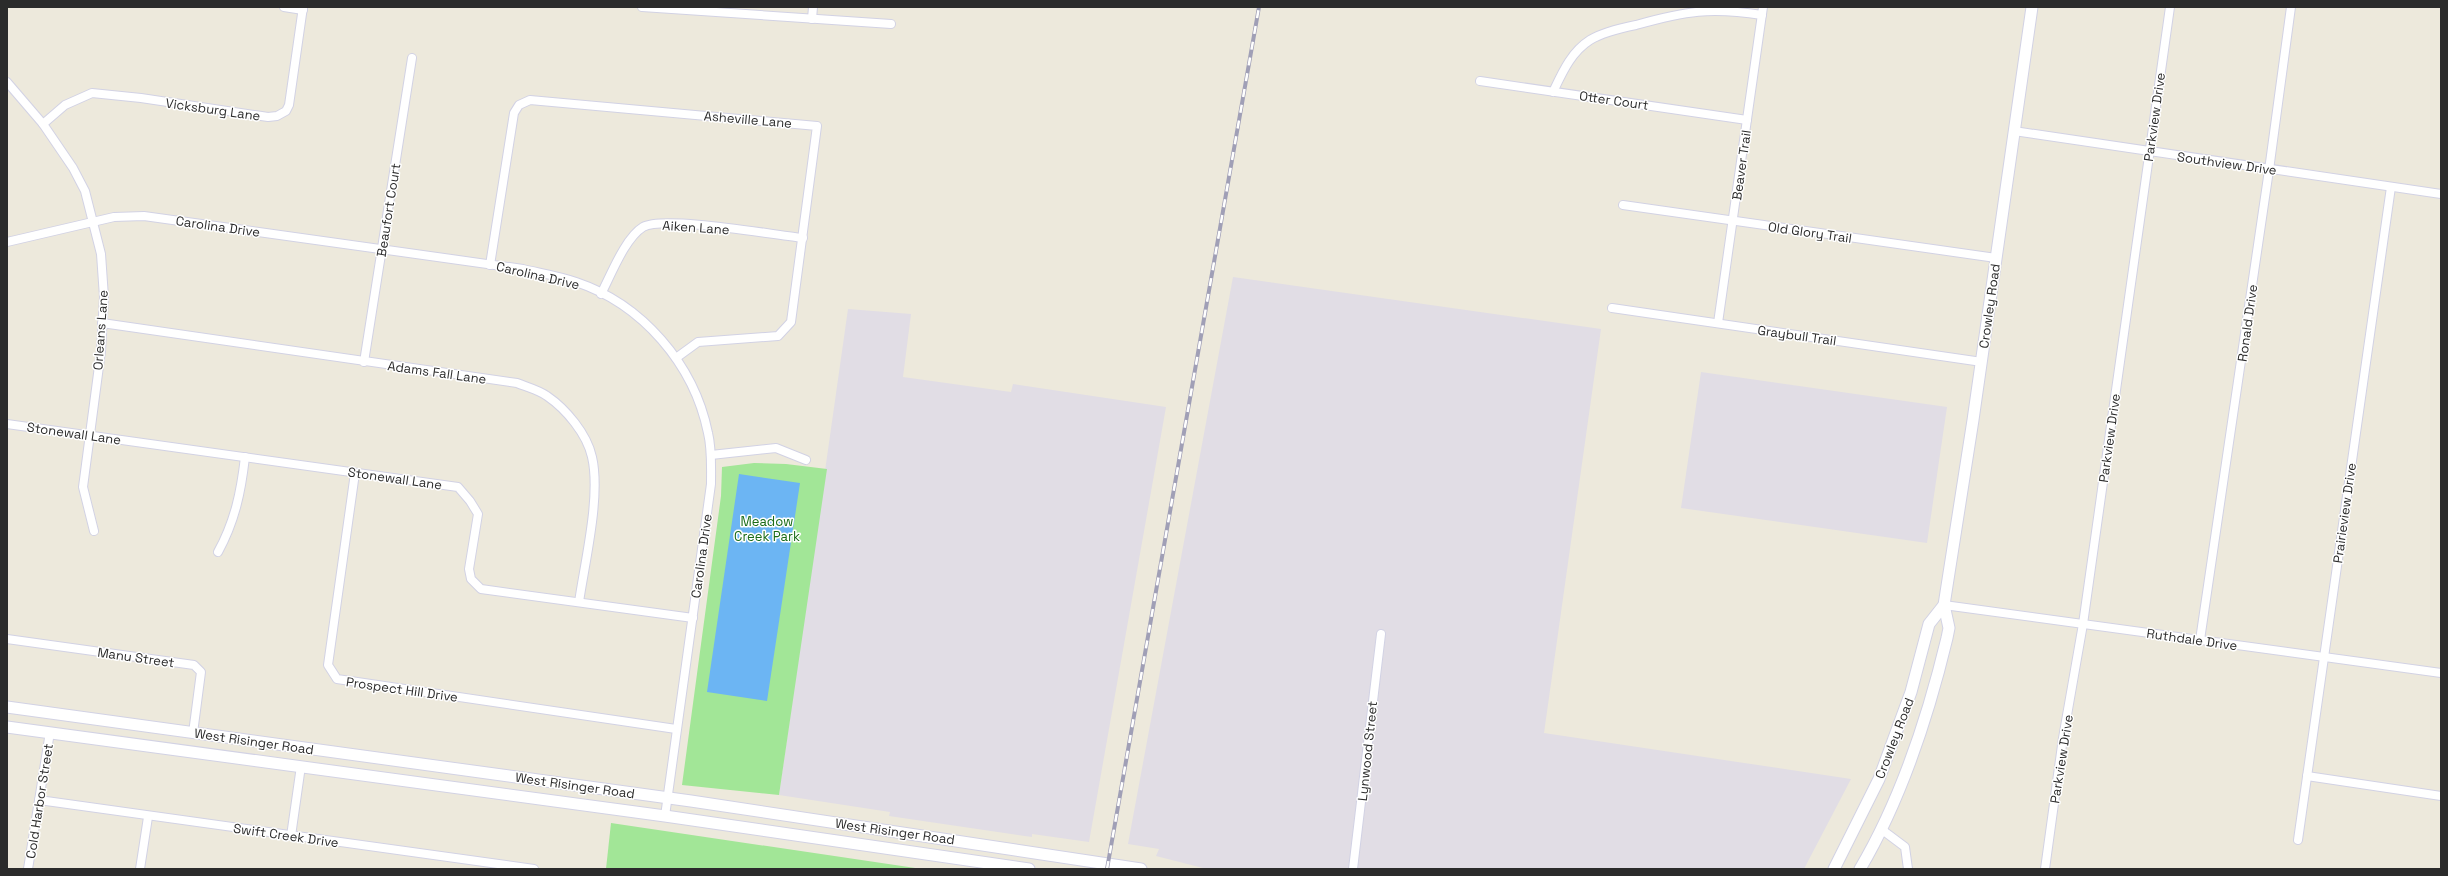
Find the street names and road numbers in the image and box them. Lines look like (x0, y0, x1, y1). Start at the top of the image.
street label: Parkview Drive (2140, 71, 2169, 163)
street label: Otter Court (1578, 87, 1650, 114)
street label: Vicksburg Lane (164, 94, 261, 125)
street label: Asheville Lane (703, 107, 793, 132)
street label: Beaver Trail (1728, 129, 1755, 201)
street label: Southview Drive (2176, 148, 2278, 179)
street label: Beaufort Court (373, 162, 404, 258)
street label: Carolina Drive (175, 212, 261, 241)
street label: Aiken Lane (662, 217, 730, 238)
street label: Old Glory Trail (1767, 218, 1853, 247)
street label: Carolina Drive (495, 258, 581, 293)
street label: Crowley Road (1975, 263, 2004, 350)
street label: Ronald Drive (2234, 283, 2261, 363)
street label: Orleans Lane (89, 289, 112, 371)
street label: Graybull Trail (1756, 322, 1837, 349)
street label: Adams Fall Lane (386, 357, 488, 388)
street label: Parkview Drive (2095, 392, 2124, 484)
street label: Stonewall Lane (26, 418, 122, 449)
street label: Prairieview Drive (2329, 462, 2360, 564)
street label: Stonewall Lane (347, 463, 443, 494)
street label: Carolina Drive (687, 513, 716, 599)
street label: Ruthdale Drive (2146, 625, 2238, 654)
street label: Manu Street (96, 644, 176, 671)
street label: Prospect Hill Drive (345, 673, 459, 706)
street label: Crowley Road (1871, 695, 1918, 781)
street label: Lynwood Street (1354, 700, 1381, 802)
street label: Parkview Drive (2046, 713, 2077, 805)
street label: West Risinger Road (193, 725, 315, 758)
street label: Cold Harbor Street (22, 742, 57, 860)
street label: West Risinger Road (514, 769, 636, 802)
street label: West Risinger Road (834, 815, 956, 848)
street label: Swift Creek Drive (232, 820, 340, 851)

